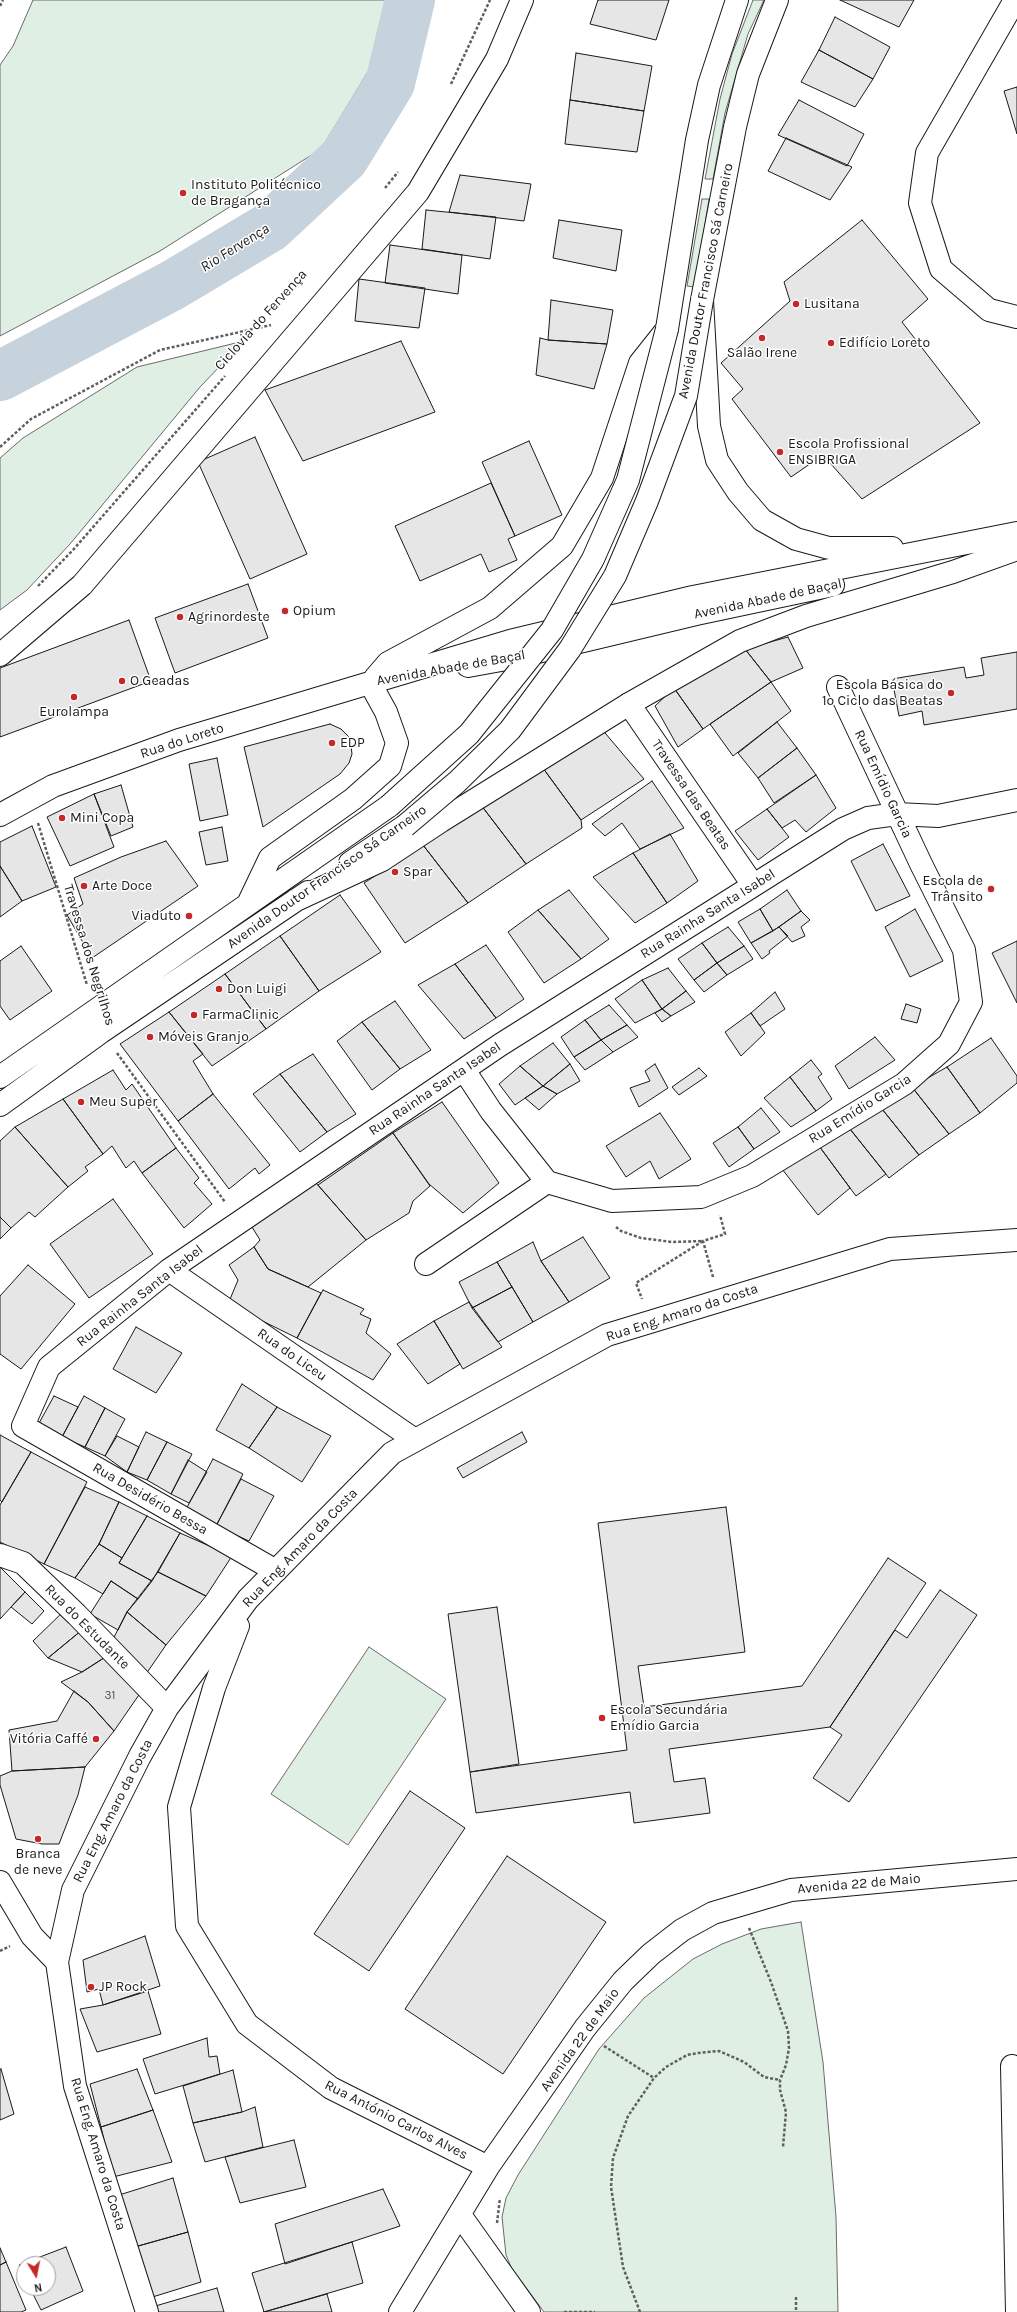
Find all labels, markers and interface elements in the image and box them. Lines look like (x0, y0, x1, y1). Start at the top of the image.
street label: Avenida Doutor Francisco Sá Carneiro (675, 162, 737, 400)
place label: Instituto Politécnico de Bragança (191, 177, 321, 210)
marker: Instituto Politécnico de Bragança (178, 188, 188, 198)
water label: Rio Fervença (197, 220, 273, 276)
street label: Ciclovia do Fervença (211, 266, 311, 374)
place label: Lusitana (804, 296, 860, 312)
marker: Lusitana (791, 299, 801, 309)
marker: Salão Irene (757, 333, 767, 343)
place label: Edifício Loreto (839, 335, 930, 351)
marker: Edifício Loreto (826, 338, 836, 348)
place label: Salão Irene (727, 345, 797, 361)
place label: Escola Profissional ENSIBRIGA (788, 436, 909, 468)
marker: Escola Profissional ENSIBRIGA (775, 447, 785, 457)
street label: Avenida Abade de Baçal (692, 575, 844, 623)
place label: Opium (293, 603, 336, 619)
marker: Opium (280, 606, 290, 616)
place label: Agrinordeste (188, 609, 270, 625)
marker: Agrinordeste (175, 612, 185, 622)
street label: Avenida Abade de Baçal (375, 647, 527, 689)
place label: O Geadas (130, 673, 190, 689)
marker: O Geadas (117, 676, 127, 686)
place label: Escola Básica do 1º Ciclo das Beatas (822, 677, 943, 710)
marker: Escola Básica do 1º Ciclo das Beatas (946, 688, 956, 698)
marker: Eurolampa (69, 692, 79, 702)
place label: Eurolampa (39, 704, 109, 720)
street label: Rua do Loreto (138, 720, 226, 762)
street label: Rua Emídio Garcia (851, 727, 915, 841)
place label: EDP (340, 735, 365, 751)
street label: Travessa das Beatas (648, 737, 734, 853)
marker: EDP (327, 738, 337, 748)
street label: Avenida Doutor Francisco Sá Carneiro (224, 801, 430, 953)
place label: Mini Copa (70, 810, 134, 826)
marker: Mini Copa (57, 813, 67, 823)
place label: Spar (403, 864, 432, 880)
street label: Rua Rainha Santa Isabel (637, 866, 779, 962)
marker: Spar (390, 867, 400, 877)
place label: Escola de Trânsito (922, 873, 983, 906)
place label: Arte Doce (92, 878, 152, 894)
marker: Arte Doce (79, 881, 89, 891)
street label: Travessa dos Negrilhos (60, 882, 118, 1028)
marker: Escola de Trânsito (986, 884, 996, 894)
place label: Viaduto (132, 908, 181, 924)
marker: Viaduto (184, 911, 194, 921)
place label: Don Luigi (227, 981, 287, 997)
marker: Don Luigi (214, 984, 224, 994)
place label: FarmaClinic (202, 1007, 279, 1023)
marker: FarmaClinic (189, 1010, 199, 1020)
place label: Móveis Granjo (158, 1029, 249, 1045)
marker: Móveis Granjo (145, 1032, 155, 1042)
street label: Rua Rainha Santa Isabel (366, 1038, 504, 1140)
street label: Rua Emídio Garcia (806, 1071, 914, 1147)
place label: Meu Super (89, 1094, 157, 1110)
marker: Meu Super (76, 1097, 86, 1107)
street label: Rua Rainha Santa Isabel (73, 1241, 207, 1351)
street label: Rua Eng. Amaro da Costa (604, 1280, 760, 1346)
street label: Rua do Liceu (254, 1325, 330, 1385)
street label: Rua Desidério Bessa (89, 1459, 211, 1539)
street label: Rua Eng. Amaro da Costa (239, 1485, 361, 1611)
street label: Rua do Estudante (41, 1581, 133, 1673)
house number: 31 (104, 1689, 116, 1703)
place label: Escola Secundária Emídio Garcia (610, 1702, 728, 1734)
marker: Escola Secundária Emídio Garcia (597, 1713, 607, 1723)
place label: Vitória Caffé (10, 1731, 88, 1747)
marker: Vitória Caffé (91, 1734, 101, 1744)
street label: Rua Eng. Amaro da Costa (69, 1736, 157, 1886)
marker: Branca de neve (33, 1834, 43, 1844)
place label: Branca de neve (14, 1846, 62, 1878)
street label: Avenida 22 de Maio (797, 1870, 921, 1898)
place label: JP Rock (99, 1979, 147, 1995)
marker: JP Rock (86, 1982, 96, 1992)
street label: Avenida 22 de Maio (537, 1985, 623, 2095)
street label: Rua Eng. Amaro da Costa (67, 2076, 129, 2232)
street label: Rua António Carlos Alves (322, 2077, 470, 2163)
north arrow (16, 2256, 56, 2296)
text: N (33, 2280, 43, 2294)

